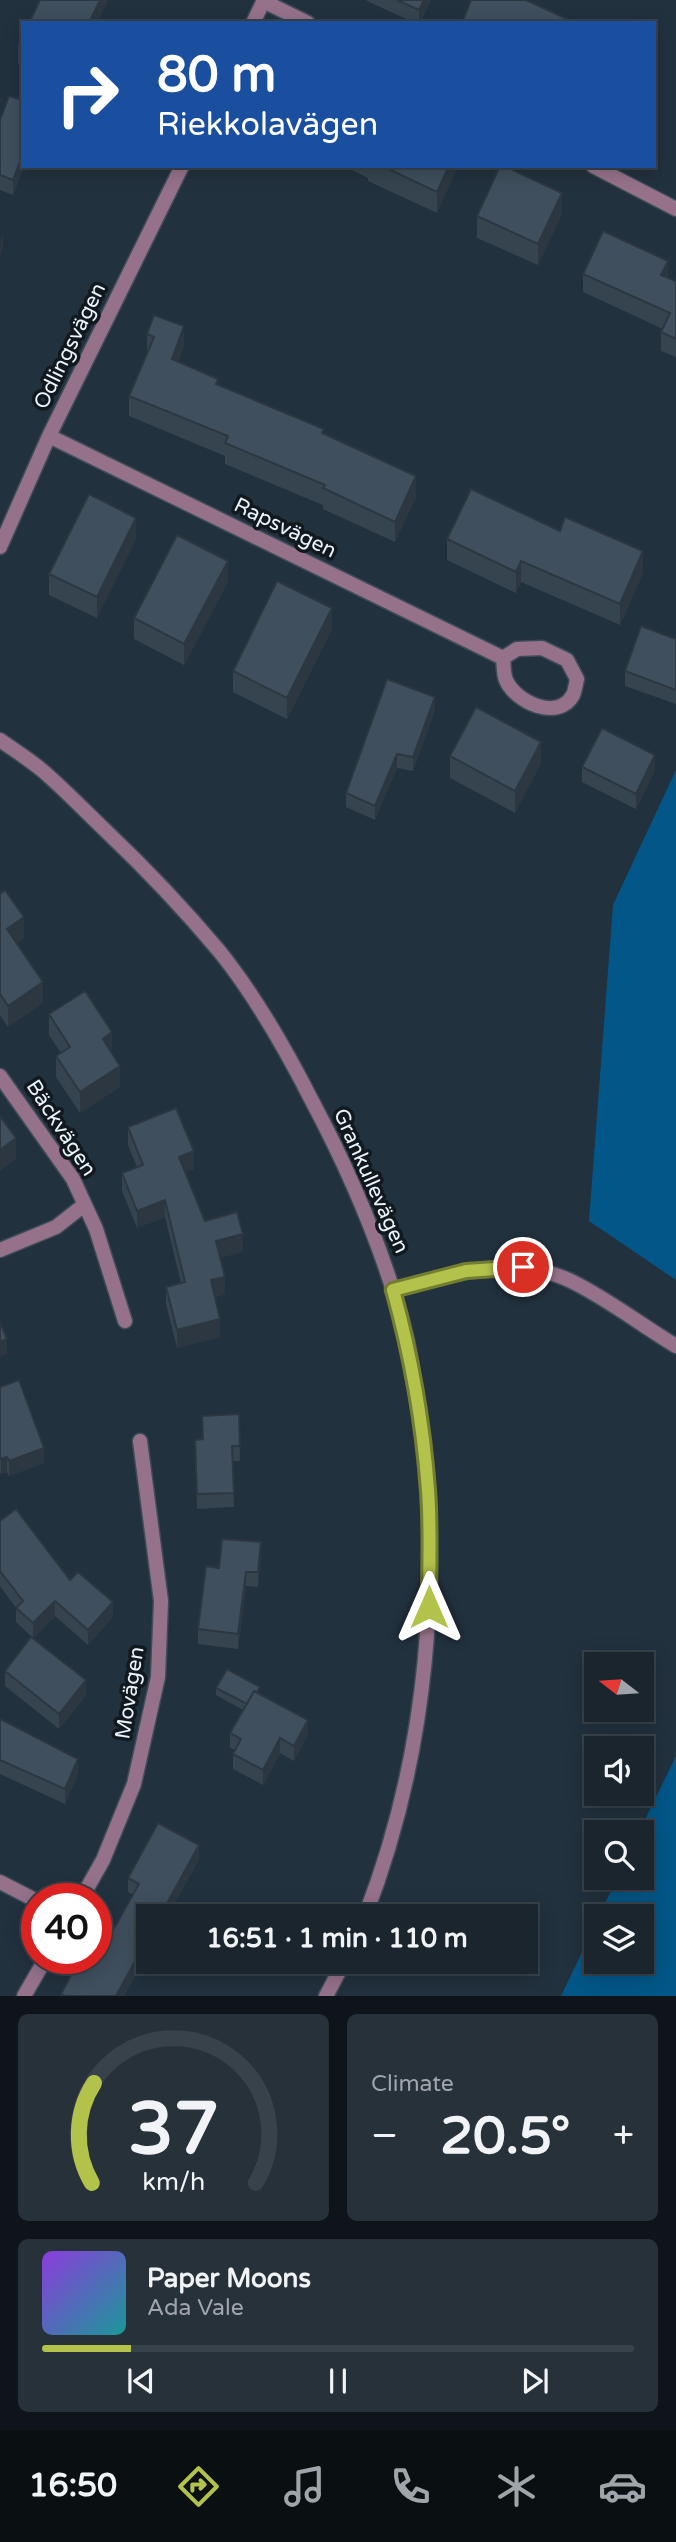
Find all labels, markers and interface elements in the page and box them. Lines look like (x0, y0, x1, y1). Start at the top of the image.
text: 80 m (157, 46, 276, 105)
icon: right (42, 49, 133, 140)
text: Riekkolavägen (157, 106, 378, 144)
street label: Odlingsvägen (29, 279, 111, 413)
street label: Rapsvägen (230, 492, 340, 564)
street label: Bäckvägen (21, 1075, 101, 1181)
street label: Grankullevägen (328, 1105, 414, 1257)
pin (493, 1237, 553, 1297)
icon: arrive (504, 1248, 542, 1286)
position arrow (392, 1570, 466, 1644)
street label: Movägen (110, 1645, 150, 1741)
north arrow (584, 1652, 654, 1722)
map controls (584, 1652, 654, 1974)
button: sound (584, 1736, 654, 1806)
button: search (584, 1820, 654, 1890)
speed limit sign: 40 (21, 1883, 112, 1974)
button: layers (584, 1904, 654, 1974)
text: 16:51 · 1 min · 110 m (206, 1923, 468, 1954)
text: Climate (371, 2070, 454, 2098)
text: 37 (128, 2087, 219, 2175)
text: 20.5° (440, 2105, 570, 2168)
text: − (371, 2113, 398, 2159)
text: + (613, 2113, 634, 2159)
text: km/h (142, 2167, 205, 2197)
text: Paper Moons (147, 2263, 311, 2294)
text: Ada Vale (147, 2294, 244, 2322)
icon: previous (122, 2362, 160, 2400)
icon: pause (319, 2362, 357, 2400)
icon: next (516, 2362, 554, 2400)
icon: directions (174, 2462, 223, 2511)
icon: music (280, 2462, 329, 2511)
icon: phone (386, 2462, 435, 2511)
icon: climate (492, 2462, 541, 2511)
icon: car (598, 2462, 647, 2511)
text: 16:50 (29, 2467, 117, 2505)

